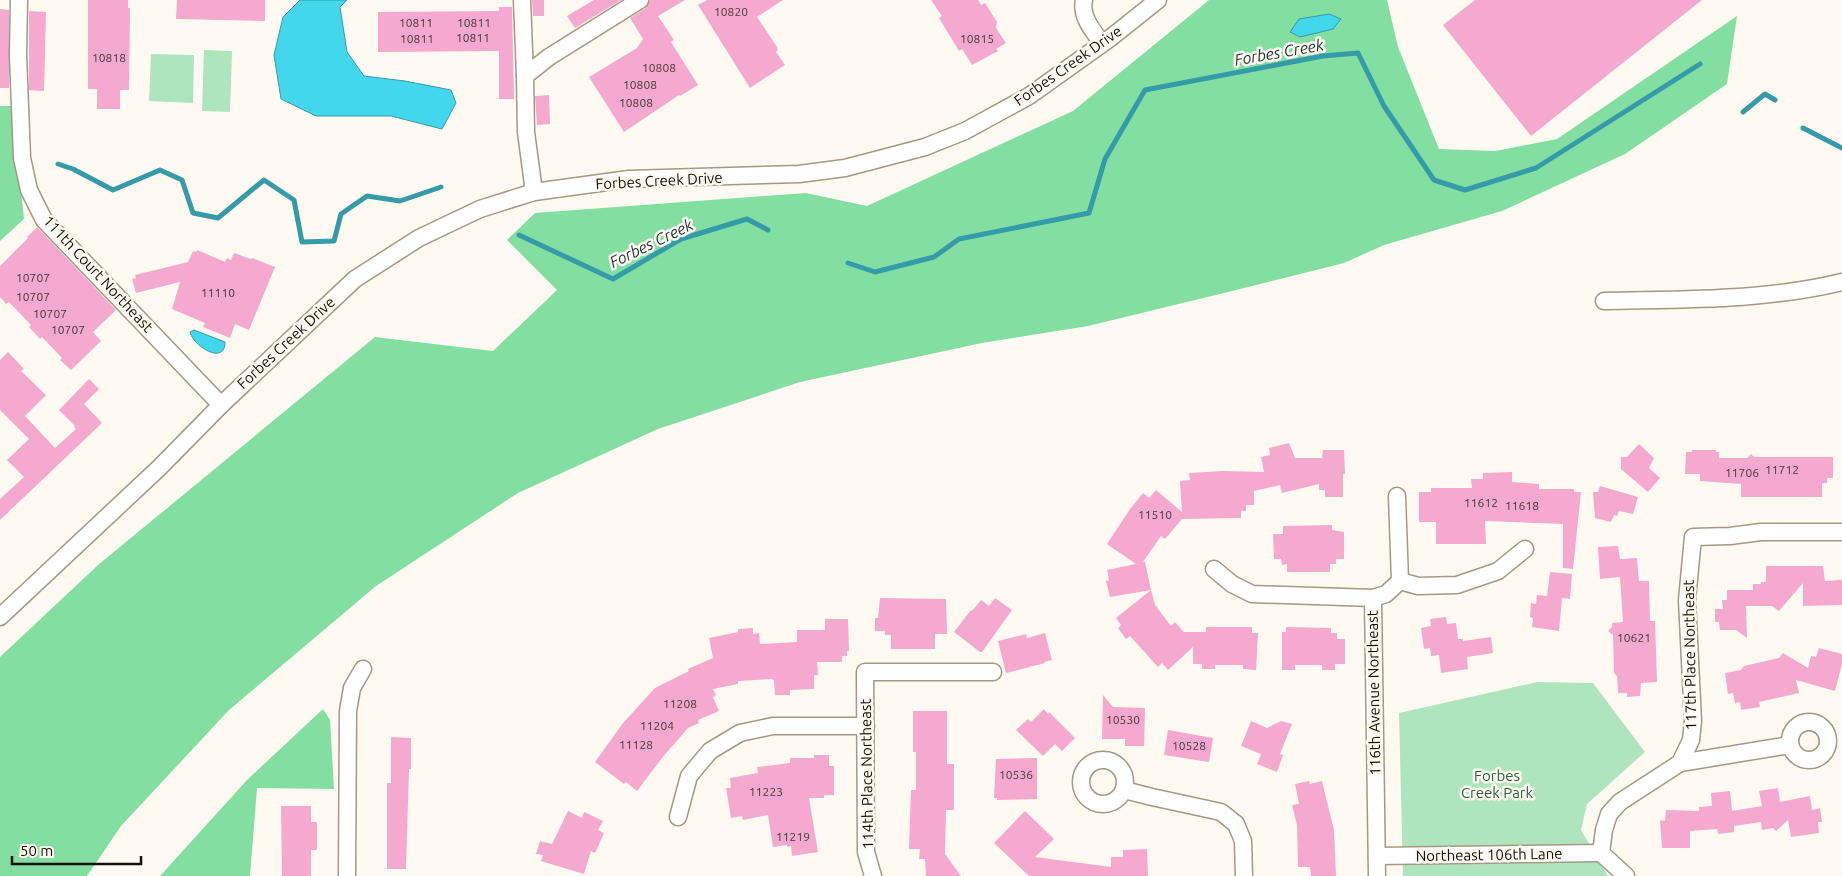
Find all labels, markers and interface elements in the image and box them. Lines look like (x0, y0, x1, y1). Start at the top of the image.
house number: 10820 (714, 5, 748, 18)
house number: 10811 (399, 16, 433, 29)
house number: 10811 (457, 16, 491, 29)
street label: Forbes Creek Drive (1011, 22, 1125, 109)
house number: 10811 (456, 31, 490, 44)
house number: 10811 (400, 32, 434, 45)
house number: 10815 (960, 32, 994, 45)
water label: Forbes Creek (1233, 35, 1326, 69)
house number: 10818 (92, 51, 126, 64)
house number: 10808 (642, 61, 676, 74)
house number: 10808 (623, 78, 657, 91)
house number: 10808 (619, 96, 653, 109)
street label: Forbes Creek Drive (595, 169, 723, 192)
street label: 111th Court Northeast (40, 212, 157, 335)
water label: Forbes Creek (606, 215, 696, 271)
house number: 10707 (16, 271, 50, 284)
house number: 11110 (201, 286, 235, 299)
house number: 10707 (16, 290, 50, 303)
street label: Forbes Creek Drive (233, 293, 338, 392)
house number: 10707 (33, 307, 67, 320)
house number: 10707 (51, 323, 85, 336)
house number: 11712 (1765, 463, 1799, 476)
house number: 11706 (1725, 466, 1759, 479)
house number: 11612 (1464, 496, 1498, 509)
house number: 11618 (1505, 499, 1539, 512)
house number: 11510 (1138, 508, 1172, 521)
street label: 117th Place Northeast (1680, 579, 1699, 730)
street label: 116th Avenue Northeast (1364, 610, 1383, 776)
house number: 10621 (1617, 631, 1651, 644)
house number: 11208 (663, 697, 697, 710)
street label: 114th Place Northeast (857, 698, 876, 849)
house number: 10530 (1106, 713, 1140, 726)
house number: 11204 (640, 719, 674, 732)
house number: 11128 (619, 738, 653, 751)
house number: 10528 (1172, 739, 1206, 752)
park label: Forbes Creek Park (1461, 767, 1534, 801)
house number: 10536 (999, 768, 1033, 781)
house number: 11223 (749, 785, 783, 798)
house number: 11219 (776, 830, 810, 843)
scale bar (12, 834, 141, 866)
text: 50 m (20, 842, 53, 859)
street label: Northeast 106th Lane (1415, 845, 1563, 864)

